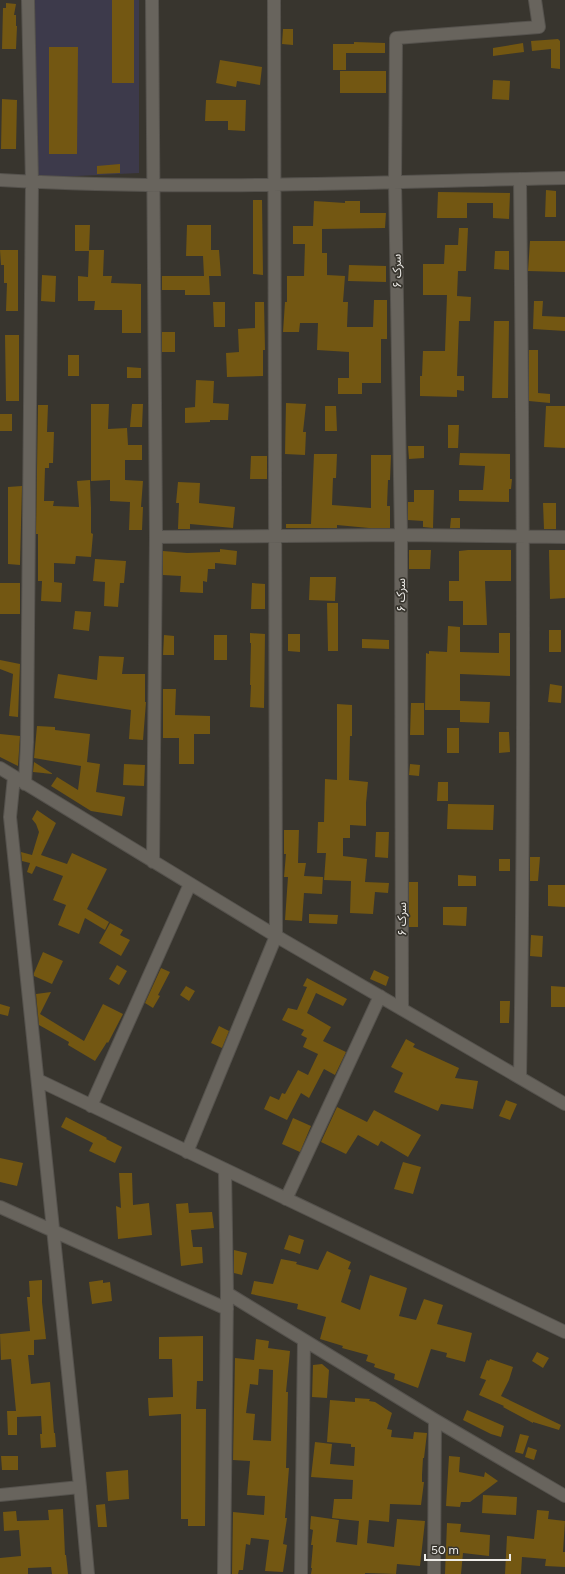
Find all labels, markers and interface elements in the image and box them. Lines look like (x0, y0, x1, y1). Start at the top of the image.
street label: سرک ۶ (390, 254, 404, 288)
street label: سرک ۶ (394, 578, 408, 612)
street label: سرک ۶ (395, 902, 409, 936)
scale bar (425, 1536, 510, 1562)
text: 50 m (431, 1543, 459, 1557)

